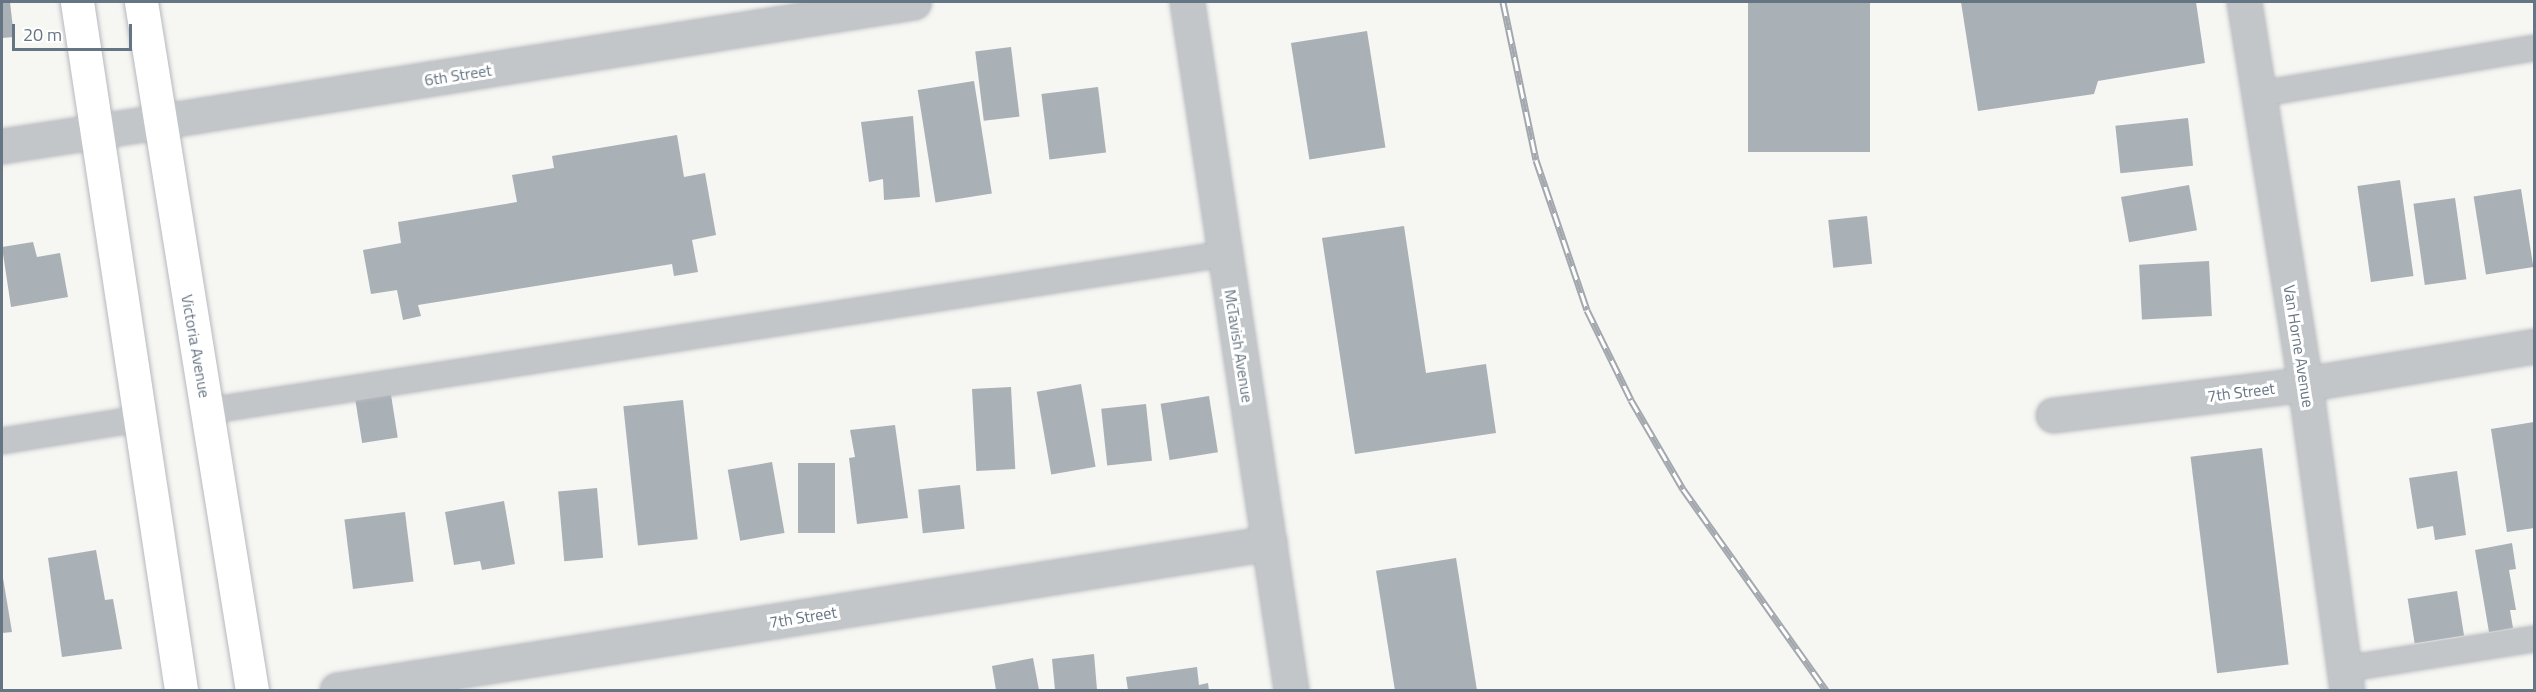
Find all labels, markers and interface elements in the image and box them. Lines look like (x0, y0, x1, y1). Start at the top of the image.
scale bar (15, 12, 135, 50)
text: 20 m (23, 21, 62, 48)
street label: 6th Street (423, 60, 493, 90)
street label: Van Horne Avenue (2280, 283, 2318, 409)
street label: McTavish Avenue (1221, 288, 1257, 404)
street label: Victoria Avenue (177, 293, 215, 399)
street label: 7th Street (2206, 378, 2276, 406)
street label: 7th Street (768, 602, 838, 632)

